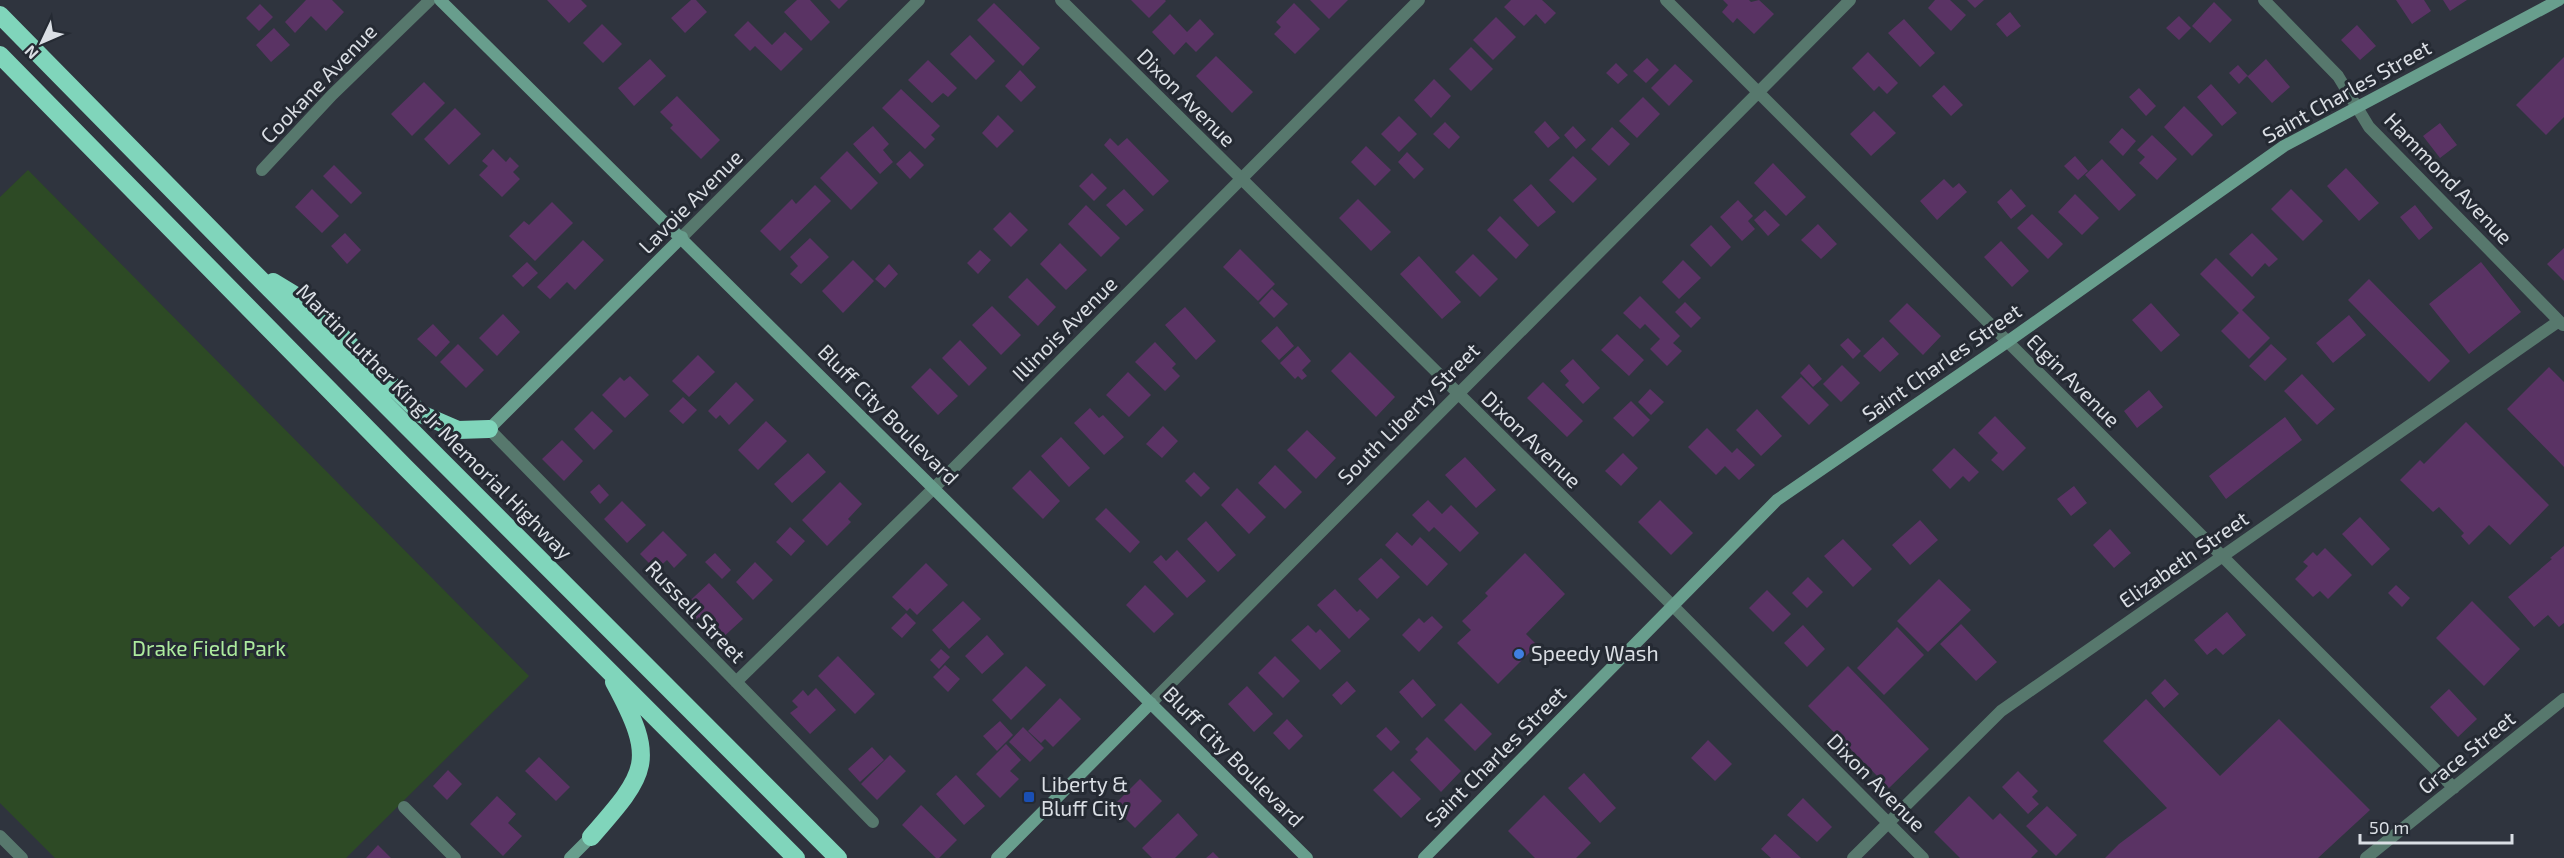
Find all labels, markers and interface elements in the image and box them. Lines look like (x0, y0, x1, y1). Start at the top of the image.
north arrow (12, 12, 72, 72)
street label: Cookane Avenue (255, 18, 381, 148)
street label: Saint Charles Street (2258, 34, 2435, 147)
text: N (20, 42, 42, 64)
street label: Dixon Avenue (1133, 43, 1241, 151)
street label: Hammond Avenue (2380, 107, 2518, 249)
street label: Lavoie Avenue (633, 144, 747, 258)
street label: Illinois Avenue (1006, 270, 1121, 385)
street label: Martin Luther King Jr Memorial Highway (292, 278, 578, 564)
street label: Saint Charles Street (1857, 297, 2026, 426)
street label: Elgin Avenue (2022, 328, 2126, 432)
street label: South Liberty Street (1332, 337, 1484, 489)
street label: Bluff City Boulevard (814, 338, 965, 489)
street label: Dixon Avenue (1477, 385, 1587, 493)
street label: Elizabeth Street (2114, 505, 2253, 613)
street label: Russell Street (641, 555, 751, 667)
park label: Drake Field Park (132, 635, 286, 660)
place label: Speedy Wash (1531, 640, 1659, 665)
marker: Speedy Wash (1512, 647, 1526, 661)
street label: Bluff City Boulevard (1159, 680, 1310, 831)
street label: Saint Charles Street (1419, 680, 1571, 832)
street label: Grace Street (2413, 705, 2520, 799)
street label: Dixon Avenue (1823, 728, 1931, 836)
place label: Liberty & Bluff City (1041, 771, 1128, 820)
marker: Liberty & Bluff City (1022, 790, 1036, 804)
scale bar (2360, 807, 2512, 845)
text: 50 m (2369, 816, 2409, 838)

